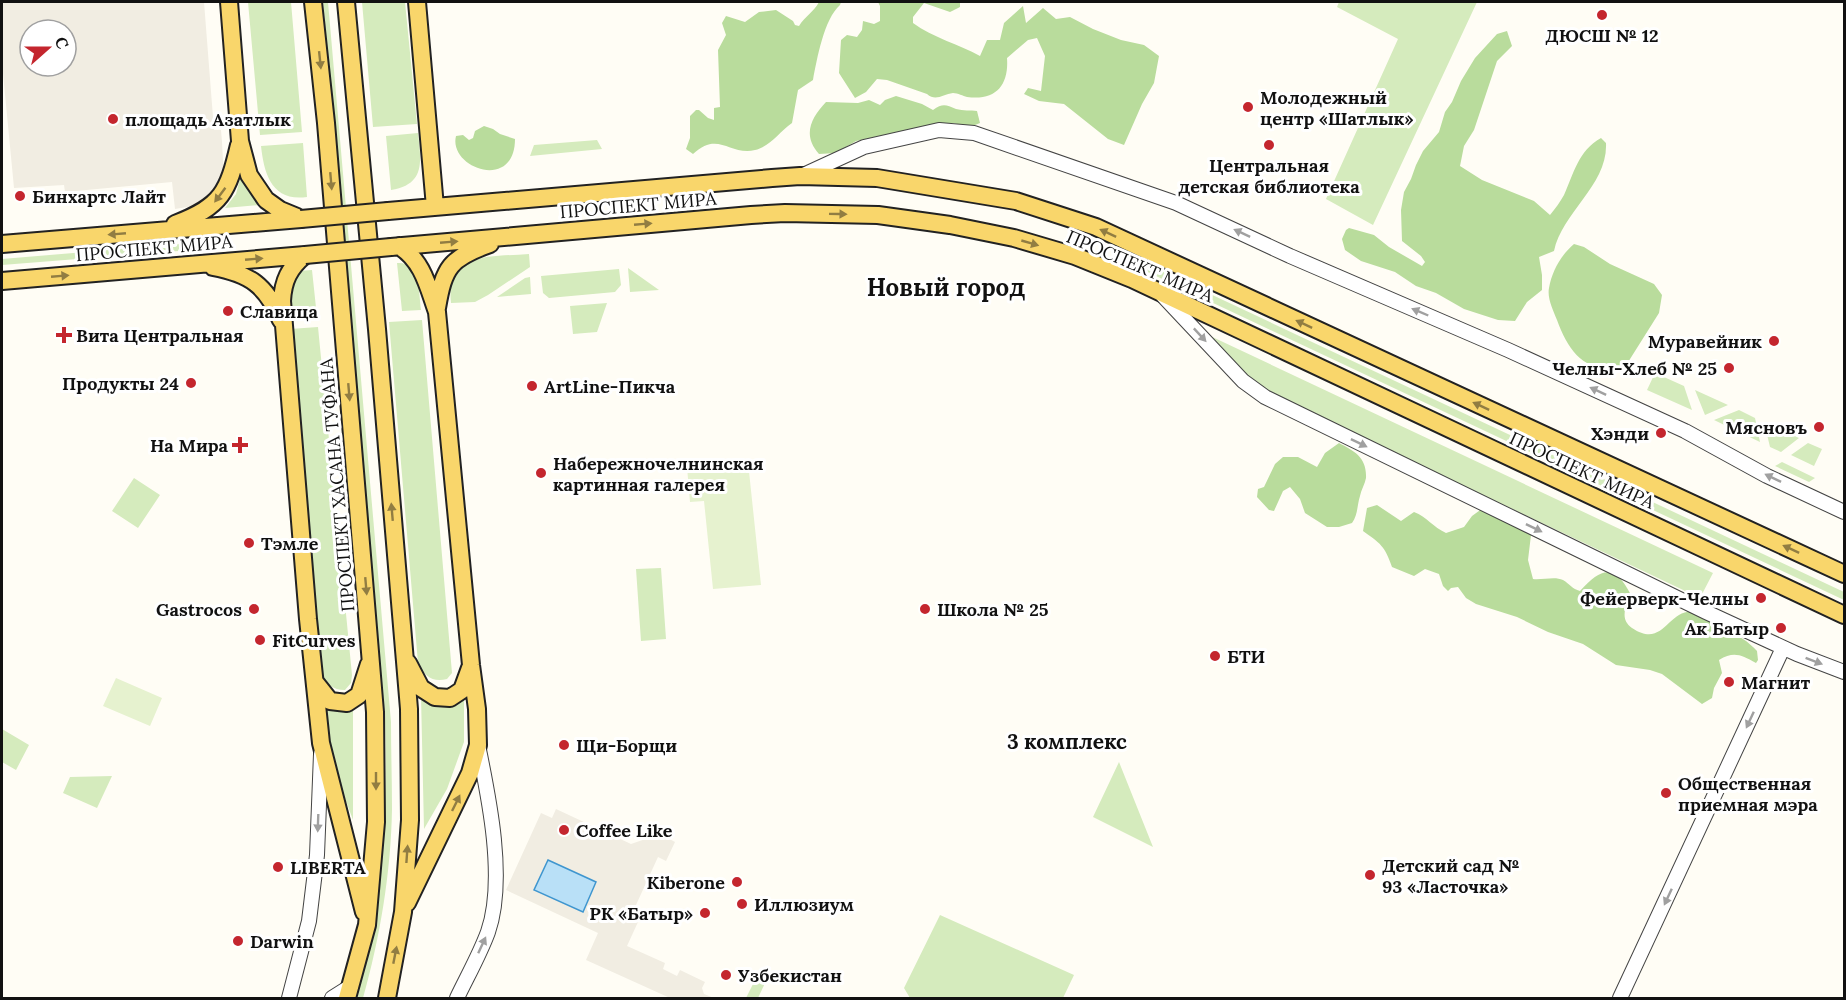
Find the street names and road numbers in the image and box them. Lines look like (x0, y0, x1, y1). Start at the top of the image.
street label: ПРОСПЕКТ МИРА (559, 187, 718, 223)
street label: ПРОСПЕКТ МИРА (1063, 225, 1218, 308)
street label: ПРОСПЕКТ МИРА (75, 230, 234, 266)
street label: ПРОСПЕКТ ХАСАНА ТУФАНА (314, 356, 360, 613)
street label: ПРОСПЕКТ МИРА (1506, 426, 1659, 514)

